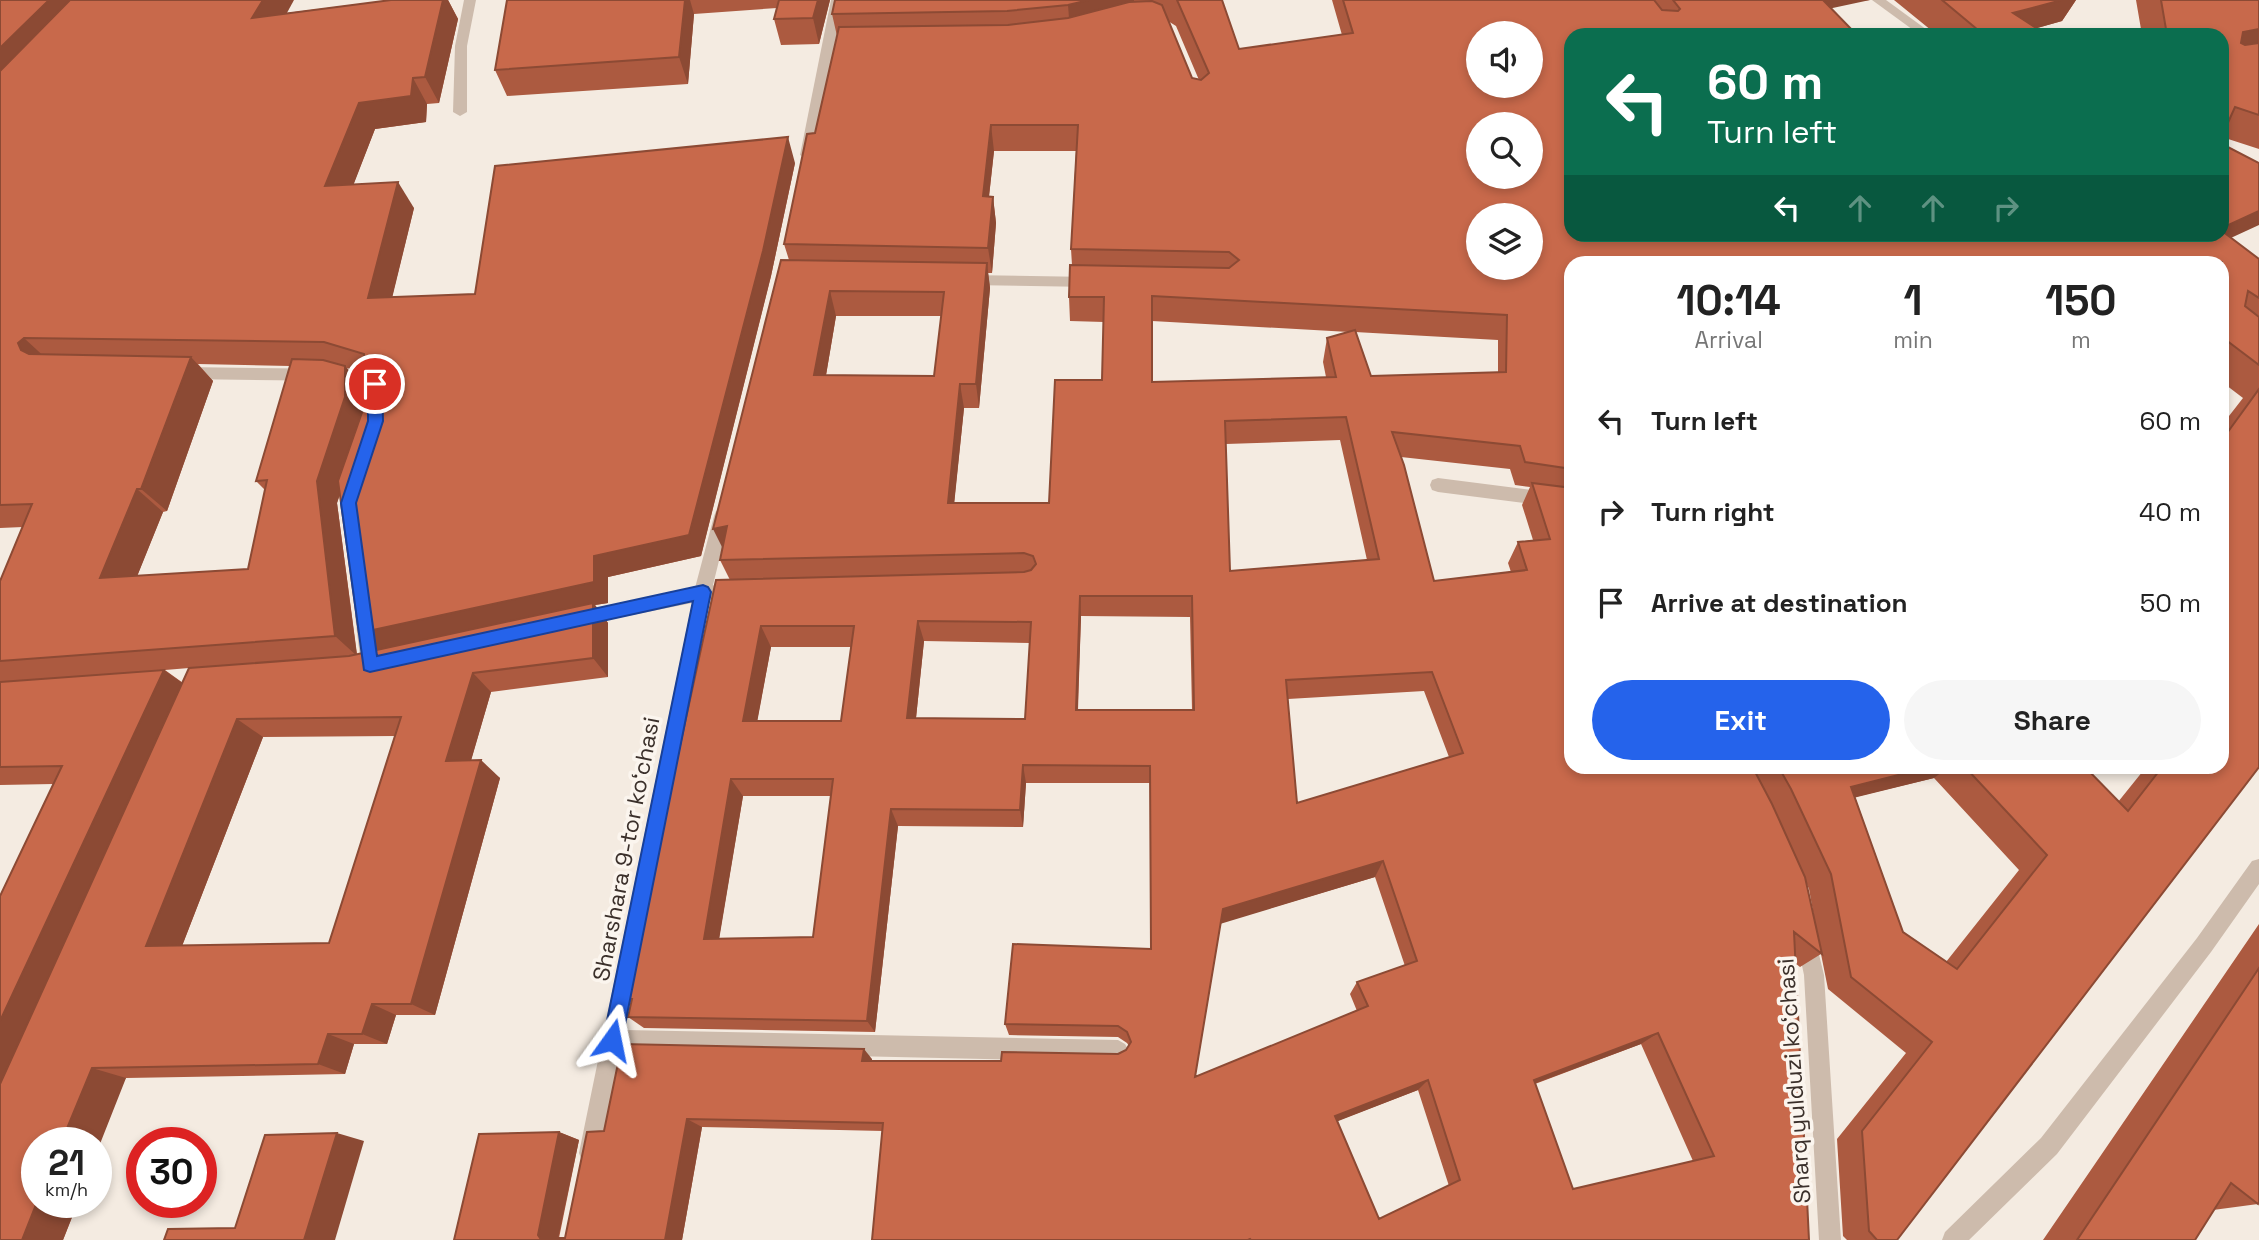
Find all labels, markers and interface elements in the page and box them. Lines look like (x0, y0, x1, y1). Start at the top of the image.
map controls (1466, 21, 1543, 280)
button: sound (1466, 21, 1543, 98)
text: 60 m (1707, 51, 1823, 113)
icon: left (1592, 56, 1683, 147)
button: search (1466, 112, 1543, 189)
text: Turn left (1707, 112, 1837, 152)
icon: left (1768, 189, 1806, 227)
icon: ahead (1841, 189, 1879, 227)
icon: ahead (1914, 189, 1952, 227)
icon: right (1987, 189, 2025, 227)
button: layers (1466, 203, 1543, 280)
text: 10:14 (1676, 274, 1781, 327)
text: 1 (1904, 274, 1922, 327)
text: 150 (2045, 274, 2117, 327)
text: Arrival (1694, 325, 1763, 355)
text: min (1893, 325, 1933, 355)
text: m (2071, 325, 2091, 355)
pin (345, 354, 405, 414)
icon: arrive (356, 365, 394, 403)
icon: left (1592, 402, 1630, 440)
text: Turn left (1651, 404, 1758, 438)
text: 60 m (2139, 404, 2201, 438)
icon: right (1592, 493, 1630, 531)
text: Turn right (1651, 495, 1775, 529)
text: 40 m (2139, 495, 2201, 529)
icon: arrive (1592, 584, 1630, 622)
text: Arrive at destination (1651, 586, 1908, 620)
text: 50 m (2140, 586, 2201, 620)
button: Exit (1592, 680, 1890, 760)
button: Share (1904, 680, 2201, 760)
street label: Sharshara 9-tor koʻchasi (586, 714, 666, 984)
street label: Sharq yulduzi koʻchasi (1770, 957, 1818, 1205)
position arrow (575, 1003, 649, 1077)
speed limit sign: 30 (126, 1127, 217, 1218)
text: 21 (48, 1141, 85, 1185)
text: km/h (45, 1178, 88, 1201)

